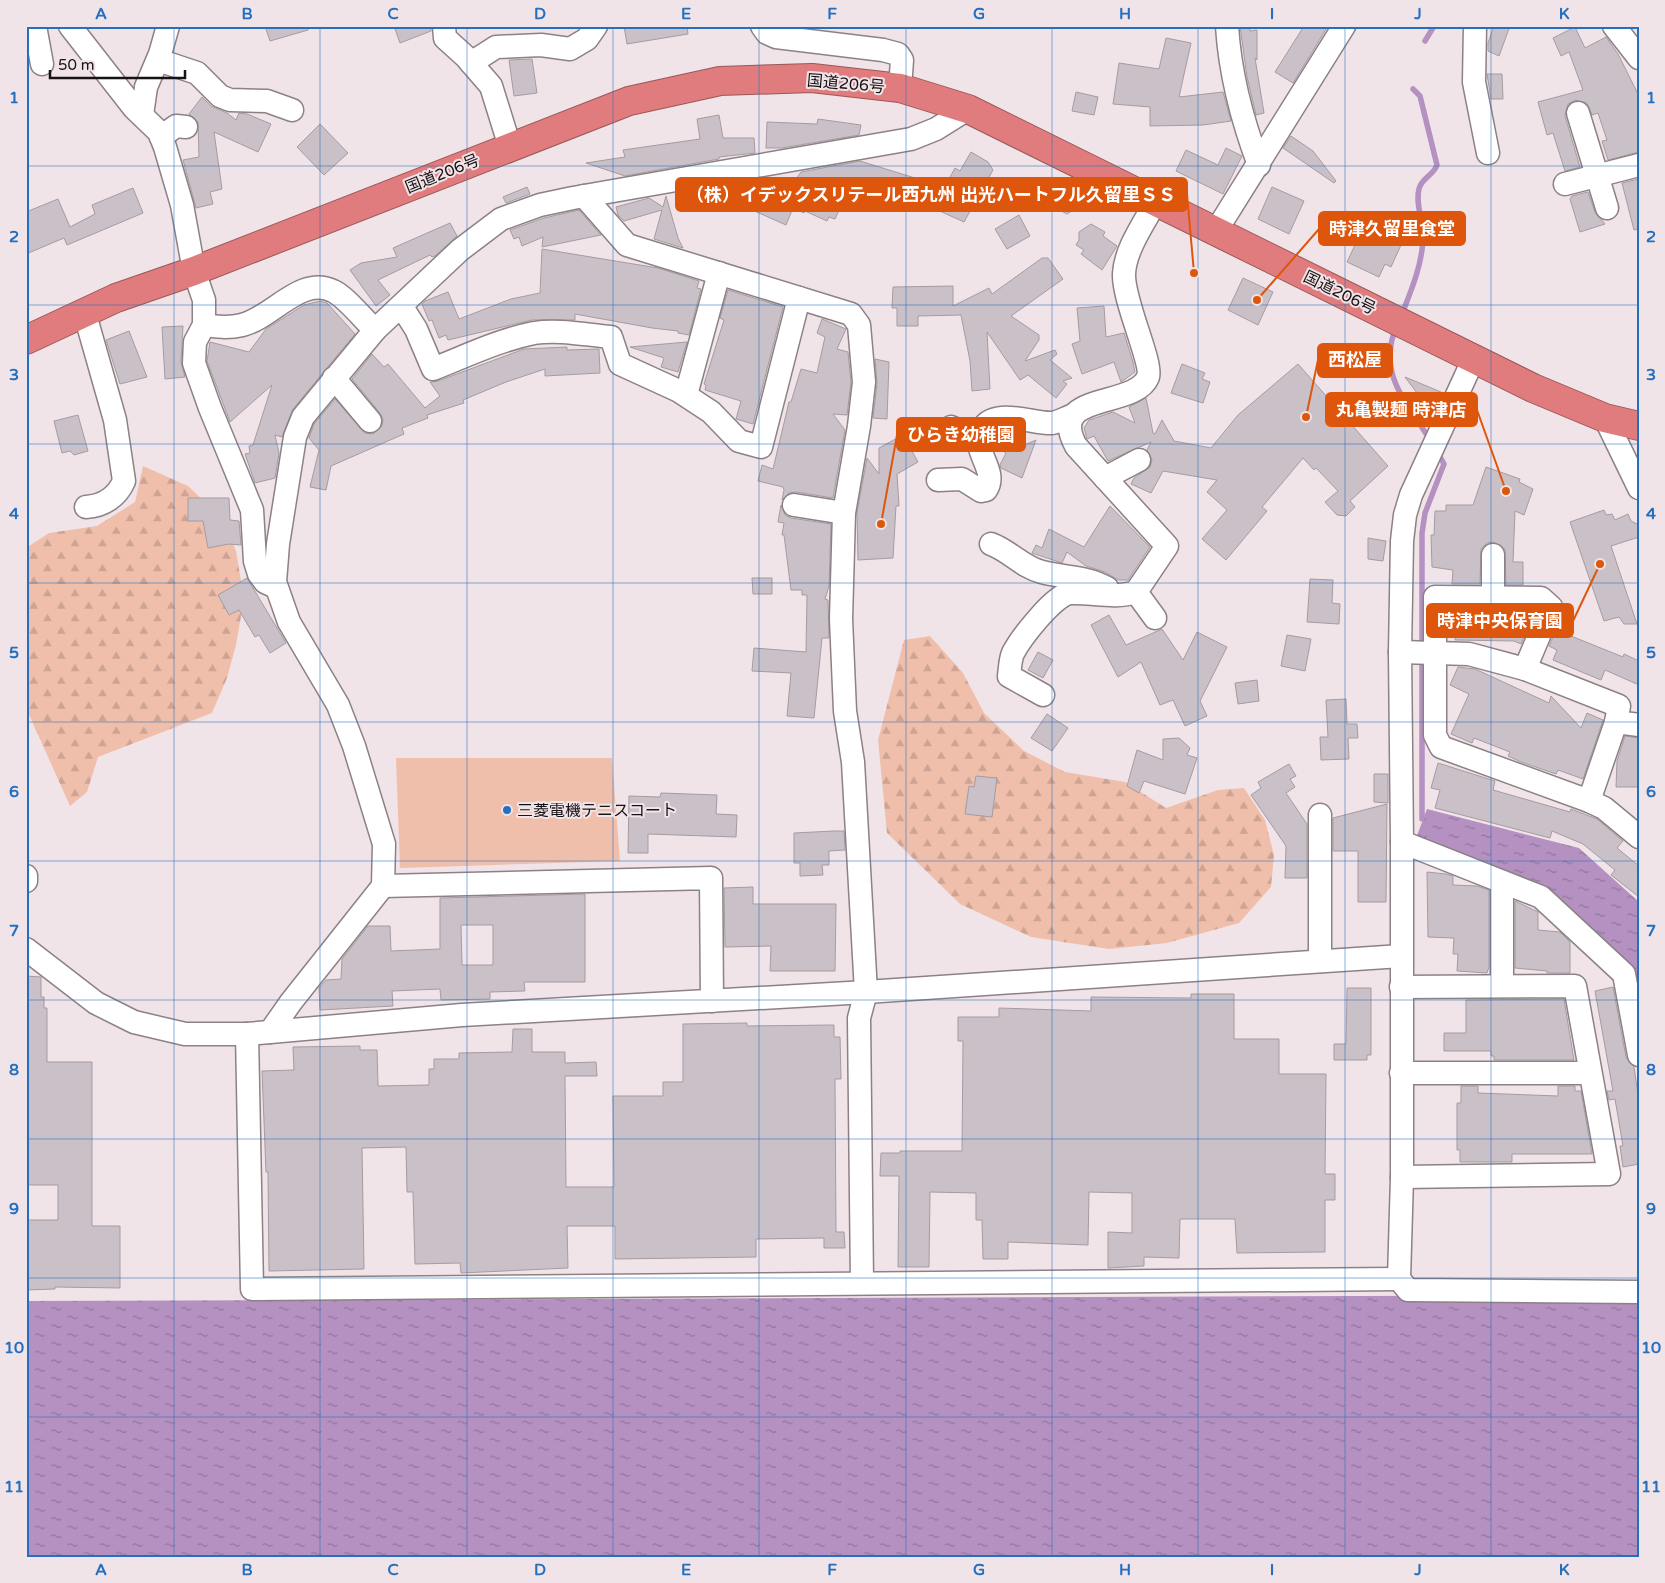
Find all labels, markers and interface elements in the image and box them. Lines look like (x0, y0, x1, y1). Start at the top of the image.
text: A (95, 4, 107, 24)
text: B (241, 4, 253, 24)
text: C (387, 4, 399, 24)
text: D (534, 4, 546, 24)
text: E (681, 4, 691, 24)
text: F (827, 4, 837, 24)
text: G (973, 4, 985, 24)
text: H (1119, 4, 1131, 24)
text: I (1270, 4, 1274, 24)
text: J (1413, 4, 1422, 24)
text: K (1559, 4, 1570, 24)
scale bar (50, 48, 185, 80)
text: 50 m (58, 56, 95, 74)
street label: 国道206号 (806, 71, 886, 97)
text: 1 (9, 88, 19, 108)
text: 1 (1646, 88, 1656, 108)
street label: 国道206号 (402, 150, 482, 198)
callout: （株）イデックスリテール西九州 出光ハートフル久留里ＳＳ (676, 178, 1187, 211)
text: （株）イデックスリテール西九州 出光ハートフル久留里ＳＳ (686, 184, 1176, 206)
callout: 時津久留里食堂 (1319, 212, 1465, 245)
text: 時津久留里食堂 (1329, 218, 1455, 240)
text: 2 (9, 227, 19, 247)
text: 2 (1646, 227, 1656, 247)
street label: 国道206号 (1300, 267, 1379, 319)
callout: 西松屋 (1318, 344, 1392, 377)
text: 西松屋 (1328, 349, 1382, 371)
text: 3 (9, 365, 19, 385)
text: 3 (1646, 365, 1656, 385)
callout: 丸亀製麺 時津店 (1326, 393, 1477, 426)
text: 丸亀製麺 時津店 (1336, 399, 1466, 421)
callout: ひらき幼稚園 (897, 418, 1025, 451)
text: ひらき幼稚園 (907, 424, 1015, 446)
text: 4 (9, 504, 19, 524)
text: 4 (1646, 504, 1656, 524)
callout: 時津中央保育園 (1427, 604, 1573, 637)
text: 時津中央保育園 (1437, 610, 1563, 632)
text: 5 (9, 643, 19, 663)
text: 5 (1646, 643, 1656, 663)
text: 6 (9, 782, 19, 802)
text: 6 (1646, 782, 1656, 802)
place label: 三菱電機テニスコート (517, 801, 677, 821)
marker: 三菱電機テニスコート (501, 804, 513, 816)
text: 7 (9, 921, 19, 941)
text: 7 (1646, 921, 1656, 941)
text: 8 (9, 1060, 19, 1080)
text: 8 (1646, 1060, 1656, 1080)
text: 9 (9, 1199, 19, 1219)
text: 9 (1646, 1199, 1656, 1219)
text: 10 (4, 1338, 24, 1358)
text: 10 (1641, 1338, 1661, 1358)
text: 11 (4, 1477, 24, 1497)
text: 11 (1641, 1477, 1661, 1497)
text: A (95, 1560, 107, 1580)
text: B (241, 1560, 253, 1580)
text: C (387, 1560, 399, 1580)
text: D (534, 1560, 546, 1580)
text: E (681, 1560, 691, 1580)
text: F (827, 1560, 837, 1580)
text: G (973, 1560, 985, 1580)
text: H (1119, 1560, 1131, 1580)
text: I (1270, 1560, 1274, 1580)
text: J (1413, 1560, 1422, 1580)
text: K (1559, 1560, 1570, 1580)

